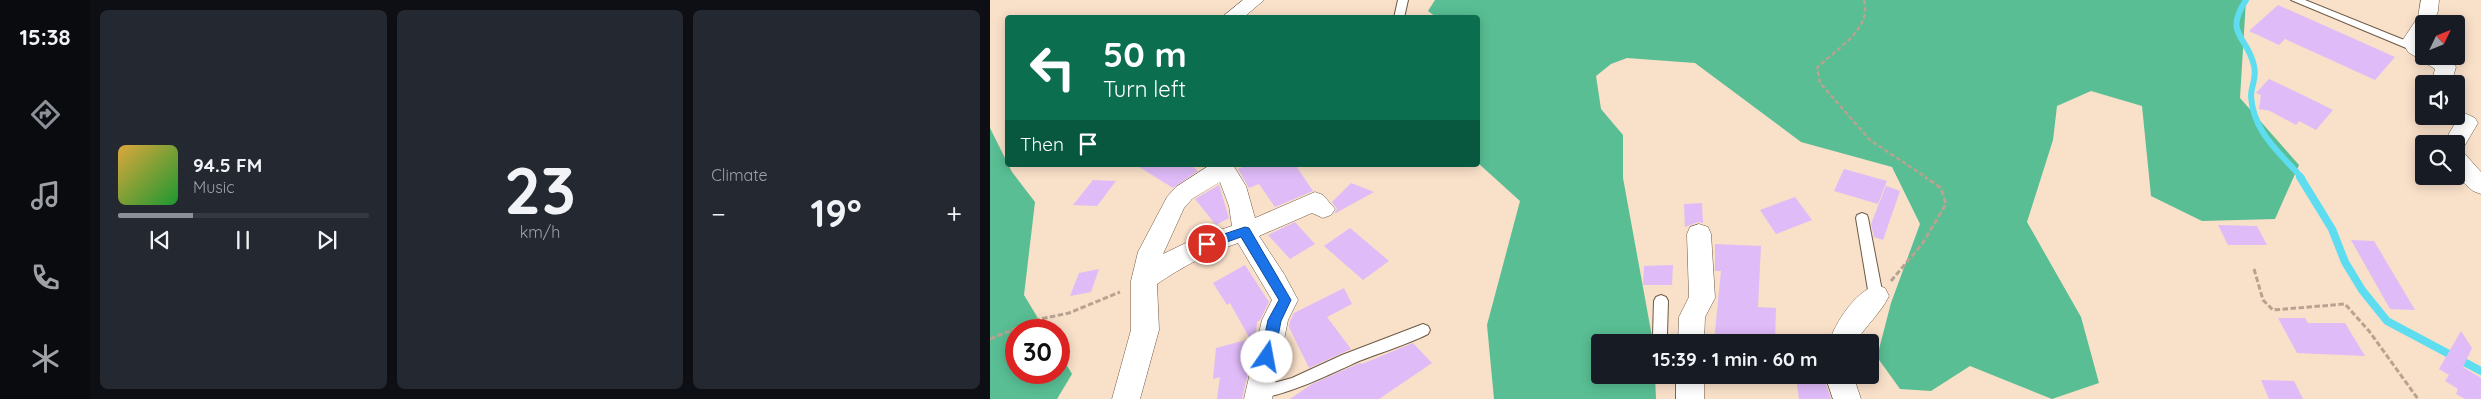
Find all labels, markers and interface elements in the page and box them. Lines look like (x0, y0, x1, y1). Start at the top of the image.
north arrow (2415, 15, 2465, 65)
map controls (2415, 15, 2465, 185)
text: 15:38 (19, 23, 71, 51)
text: 50 m (1103, 32, 1187, 76)
icon: left (1020, 35, 1085, 100)
text: Turn left (1103, 75, 1186, 103)
button: sound (2415, 75, 2465, 125)
icon: directions (28, 97, 63, 132)
icon: arrive (1074, 130, 1102, 158)
text: Then (1020, 132, 1064, 156)
button: search (2415, 135, 2465, 185)
text: 23 (504, 149, 576, 230)
text: 94.5 FM (193, 153, 262, 177)
text: Climate (711, 165, 768, 185)
text: Music (193, 177, 235, 197)
icon: music (28, 178, 63, 213)
text: 19° (810, 189, 862, 237)
text: − (711, 196, 726, 231)
text: + (946, 196, 962, 231)
text: km/h (520, 222, 560, 242)
pin (1186, 223, 1228, 265)
icon: previous (146, 226, 174, 254)
icon: pause (229, 226, 257, 254)
icon: next (313, 226, 341, 254)
icon: arrive (1193, 230, 1221, 258)
icon: phone (28, 260, 63, 295)
speed limit sign: 30 (1005, 319, 1070, 384)
position arrow (1240, 330, 1292, 382)
icon: climate (28, 341, 63, 376)
text: 15:39 · 1 min · 60 m (1652, 347, 1818, 371)

